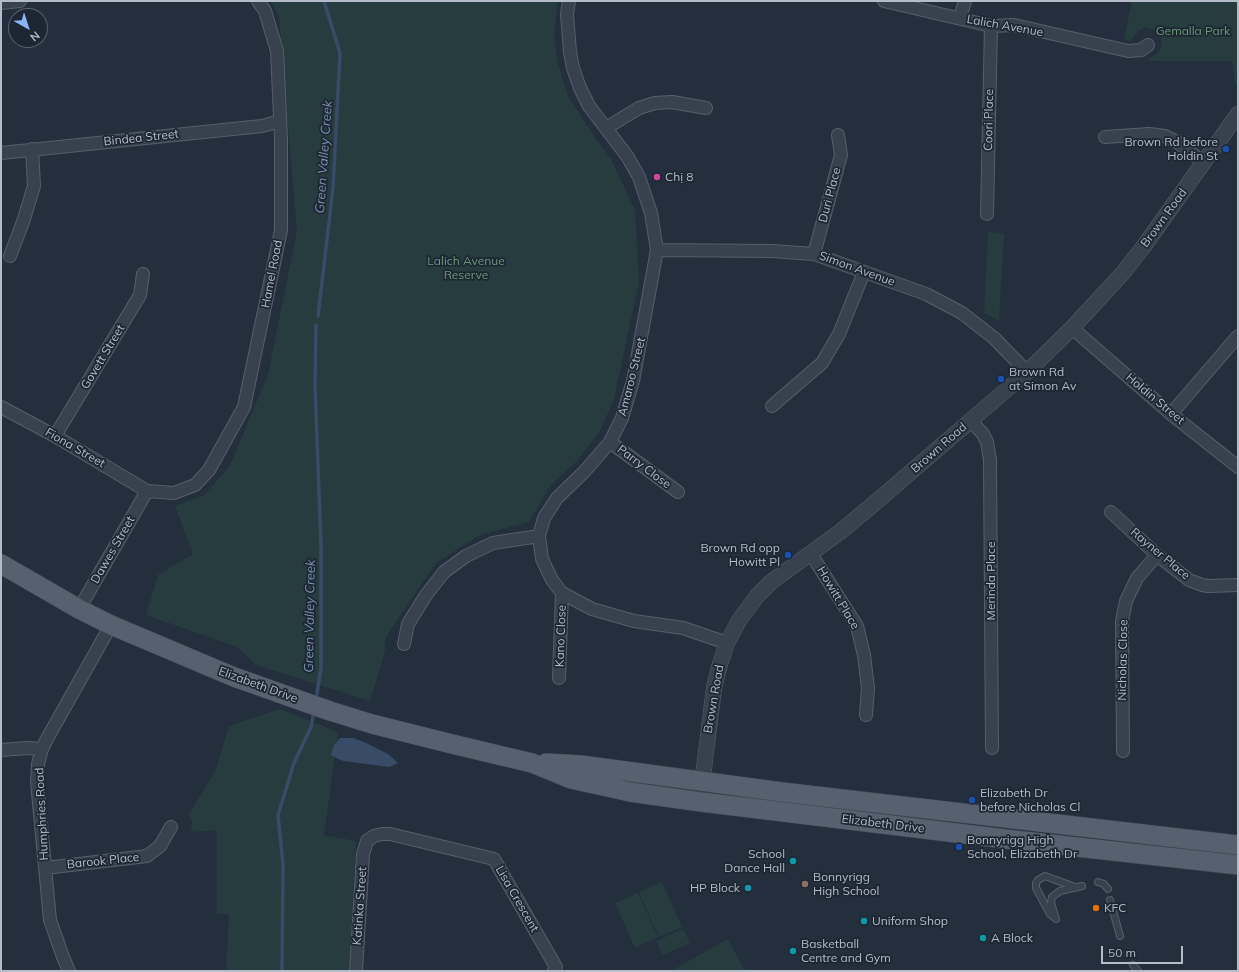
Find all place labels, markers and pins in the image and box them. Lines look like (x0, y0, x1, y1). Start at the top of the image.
place label: Brown Rd before Holdin St (1124, 135, 1218, 163)
marker: Brown Rd before Holdin St (1221, 144, 1231, 154)
place label: Chị 8 (665, 170, 693, 184)
marker: Chị 8 (652, 172, 662, 182)
place label: Brown Rd at Simon Av (1009, 365, 1076, 393)
marker: Brown Rd at Simon Av (996, 374, 1006, 384)
place label: Brown Rd opp Howitt Pl (700, 541, 780, 569)
marker: Brown Rd opp Howitt Pl (783, 550, 793, 560)
place label: Elizabeth Dr before Nicholas Cl (980, 786, 1080, 814)
marker: Elizabeth Dr before Nicholas Cl (967, 795, 977, 805)
place label: Bonnyrigg High School, Elizabeth Dr (967, 833, 1077, 861)
marker: Bonnyrigg High School, Elizabeth Dr (954, 842, 964, 852)
place label: School Dance Hall (724, 847, 785, 875)
marker: School Dance Hall (788, 856, 798, 866)
place label: Bonnyrigg High School (813, 870, 879, 898)
marker: Bonnyrigg High School (800, 879, 810, 889)
place label: HP Block (690, 881, 740, 895)
marker: HP Block (743, 883, 753, 893)
place label: KFC (1104, 901, 1126, 915)
marker: KFC (1091, 903, 1101, 913)
place label: Uniform Shop (872, 914, 948, 928)
marker: Uniform Shop (859, 916, 869, 926)
place label: A Block (991, 931, 1033, 945)
marker: A Block (978, 933, 988, 943)
place label: Basketball Centre and Gym (801, 937, 891, 965)
marker: Basketball Centre and Gym (788, 946, 798, 956)

